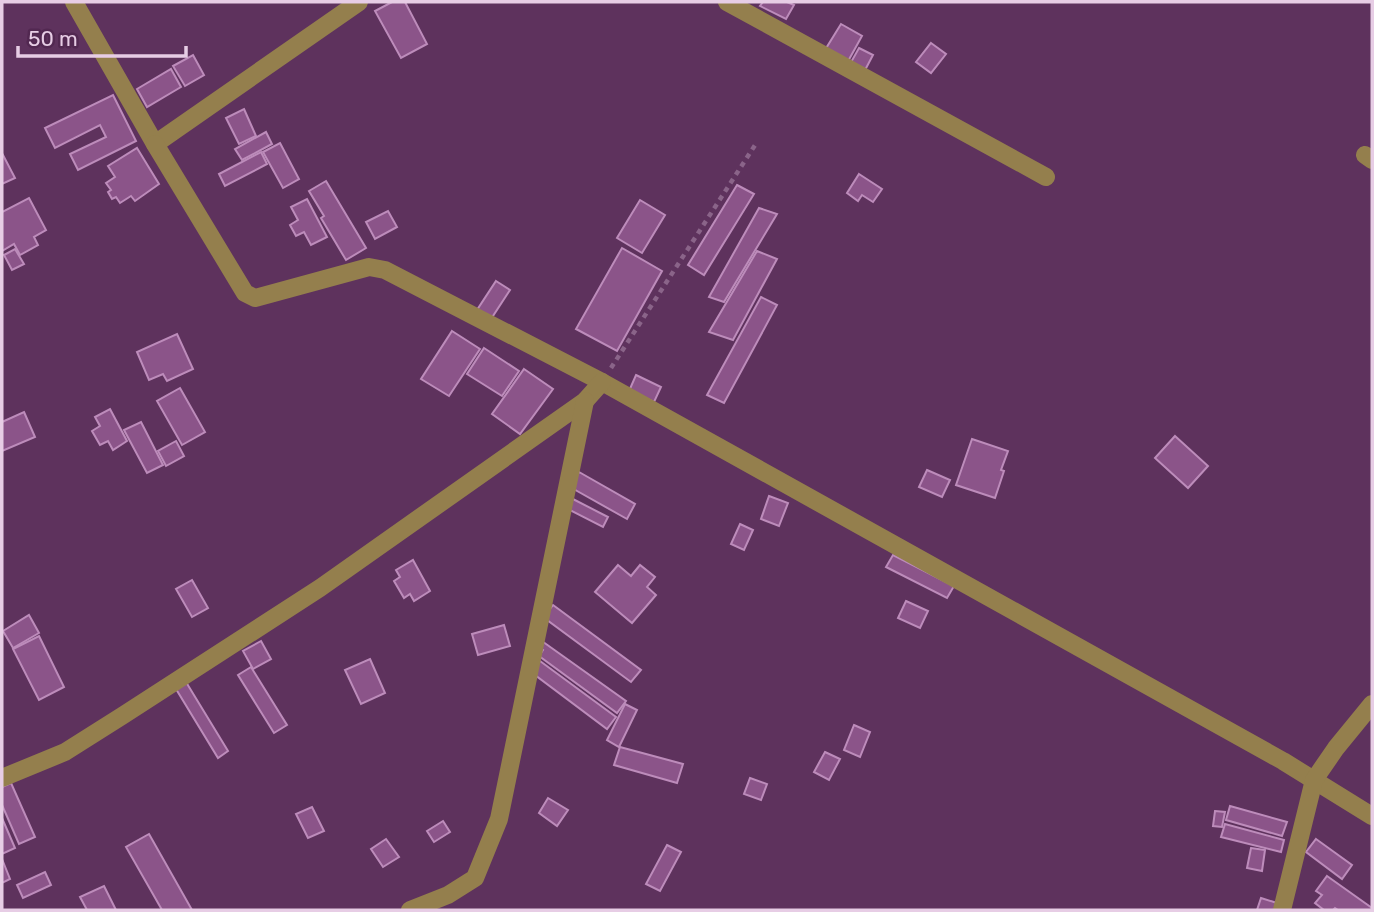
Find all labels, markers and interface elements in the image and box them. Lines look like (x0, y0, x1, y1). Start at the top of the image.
scale bar (18, 14, 186, 58)
text: 50 m (28, 26, 78, 51)

